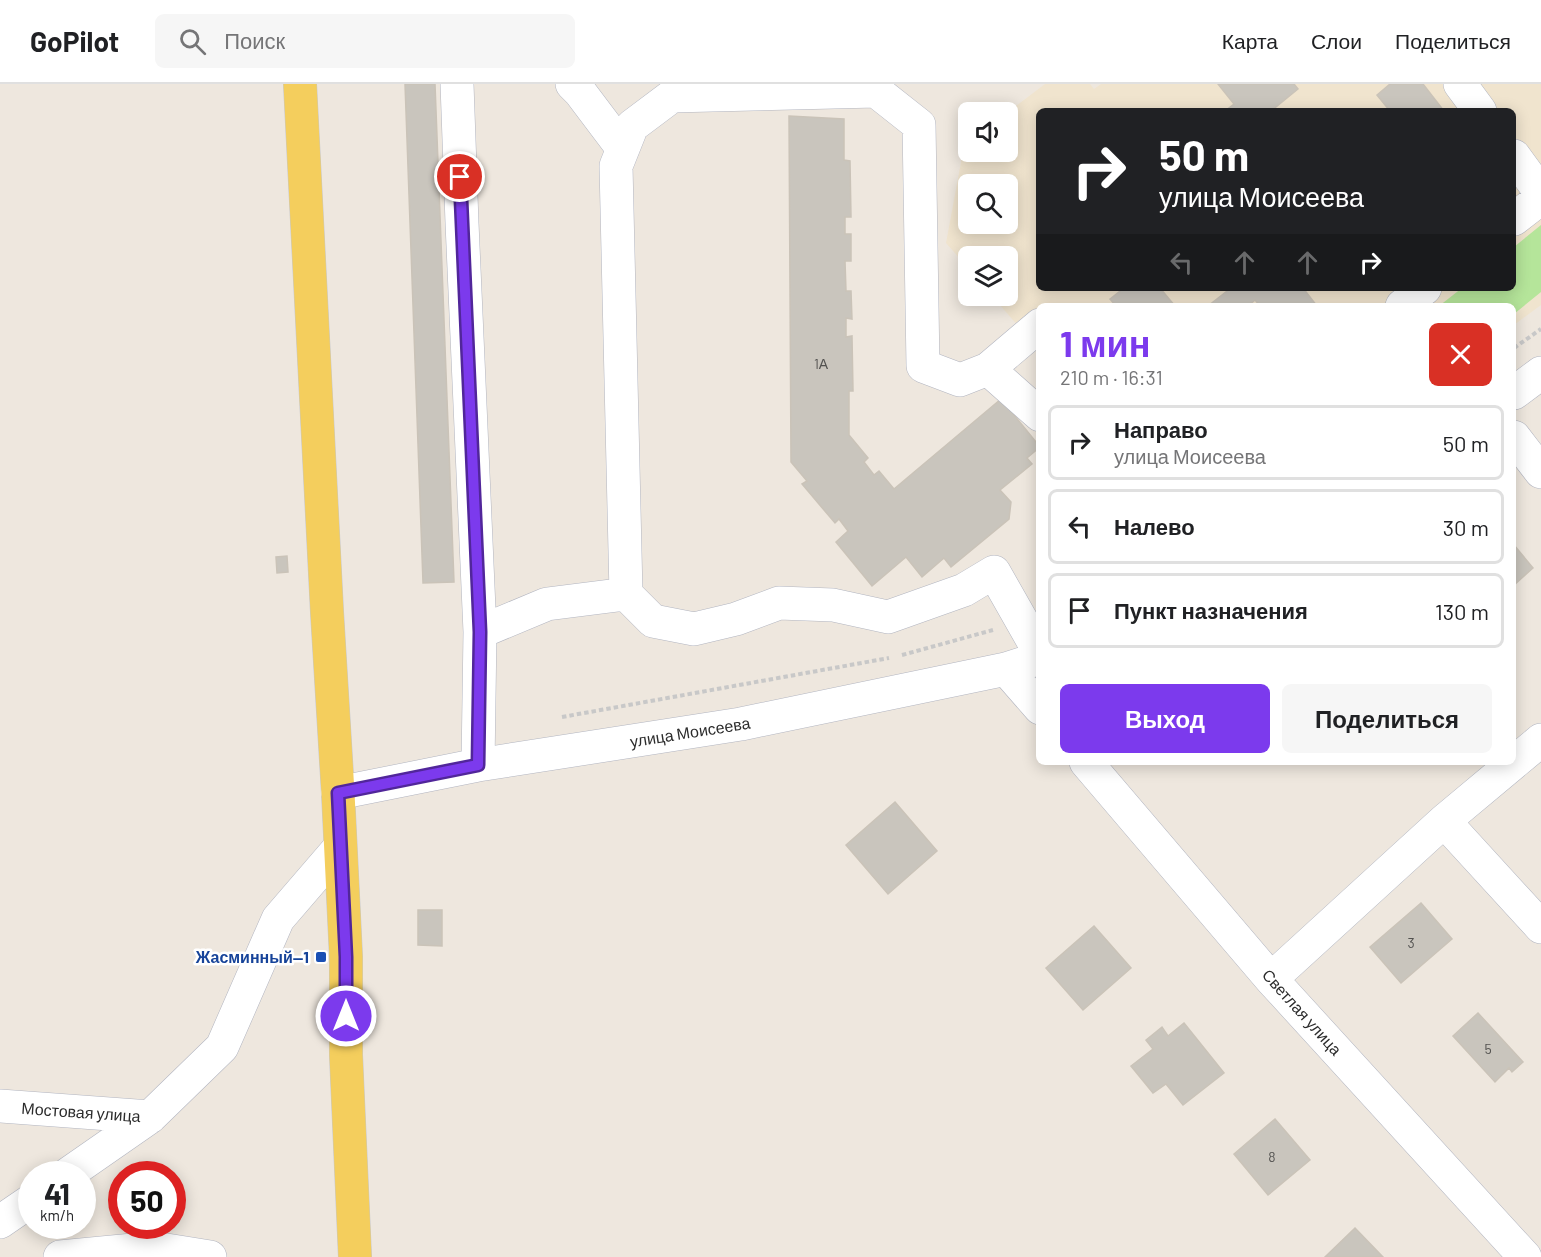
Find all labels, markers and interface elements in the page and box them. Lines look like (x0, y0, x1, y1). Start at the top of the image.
search box (155, 14, 575, 68)
text: GoPilot (30, 24, 119, 58)
icon: search (176, 25, 209, 58)
text: Поиск (224, 27, 285, 53)
text: Карта (1222, 28, 1278, 53)
text: Слои (1311, 28, 1362, 53)
text: Поделиться (1395, 28, 1511, 53)
map controls (958, 102, 1018, 306)
button: sound (958, 102, 1018, 162)
text: 50 m (1159, 129, 1249, 179)
icon: right (1060, 132, 1138, 210)
pin (434, 151, 485, 202)
icon: arrive (443, 160, 476, 193)
button: search (958, 174, 1018, 234)
text: улица Моисеева (1159, 180, 1364, 212)
button: layers (958, 246, 1018, 306)
icon: left (1165, 246, 1198, 279)
icon: ahead (1228, 246, 1261, 279)
icon: ahead (1291, 246, 1324, 279)
icon: right (1354, 246, 1387, 279)
text: 1 мин (1060, 321, 1150, 364)
button: close (1429, 323, 1492, 386)
house number: 1А (814, 355, 829, 372)
text: 210 m · 16:31 (1060, 365, 1163, 389)
text: Направо (1114, 416, 1208, 442)
icon: right (1063, 426, 1096, 459)
text: 50 m (1443, 430, 1489, 456)
text: улица Моисеева (1114, 444, 1266, 468)
icon: left (1063, 510, 1096, 543)
text: Налево (1114, 513, 1195, 539)
text: 30 m (1443, 514, 1489, 540)
icon: arrive (1063, 594, 1096, 627)
text: Пункт назначения (1114, 597, 1308, 623)
text: 130 m (1435, 598, 1489, 624)
button: Выход (1060, 684, 1270, 753)
button: Поделиться (1282, 684, 1492, 753)
street label: улица Моисеева (628, 713, 752, 750)
house number: 3 (1407, 934, 1415, 951)
place label: Жасминный—1 (195, 947, 309, 966)
marker: Жасминный—1 (314, 950, 328, 964)
street label: Светлая улица (1259, 965, 1346, 1059)
position arrow (314, 984, 378, 1048)
house number: 5 (1484, 1040, 1492, 1057)
street label: Мостовая улица (21, 1098, 141, 1125)
house number: 8 (1268, 1148, 1276, 1165)
speed limit sign: 50 (108, 1161, 186, 1239)
text: 41 (44, 1175, 70, 1211)
text: km/h (40, 1206, 74, 1224)

